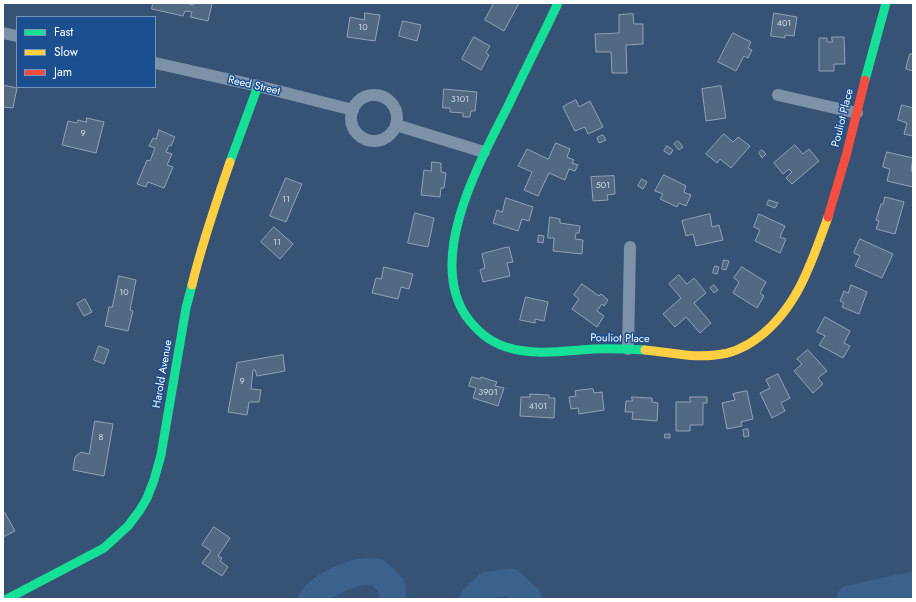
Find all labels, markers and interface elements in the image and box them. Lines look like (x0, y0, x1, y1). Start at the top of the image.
legend (16, 16, 156, 88)
house number: 401 (777, 19, 791, 29)
text: Fast (54, 23, 73, 41)
house number: 10 (358, 23, 368, 33)
text: Slow (54, 43, 78, 61)
text: Jam (54, 63, 72, 81)
street label: Reed Street (227, 74, 281, 98)
street label: Pouliot Place (829, 87, 857, 149)
house number: 3101 (451, 95, 469, 105)
house number: 9 (80, 129, 86, 139)
house number: 501 (596, 181, 610, 191)
house number: 11 (282, 195, 290, 205)
house number: 11 (273, 238, 281, 248)
house number: 10 (119, 288, 129, 298)
street label: Pouliot Place (590, 332, 650, 346)
street label: Harold Avenue (150, 339, 176, 409)
house number: 9 (239, 377, 245, 387)
house number: 3901 (478, 388, 498, 398)
house number: 4101 (529, 402, 547, 412)
house number: 8 (99, 433, 103, 443)

